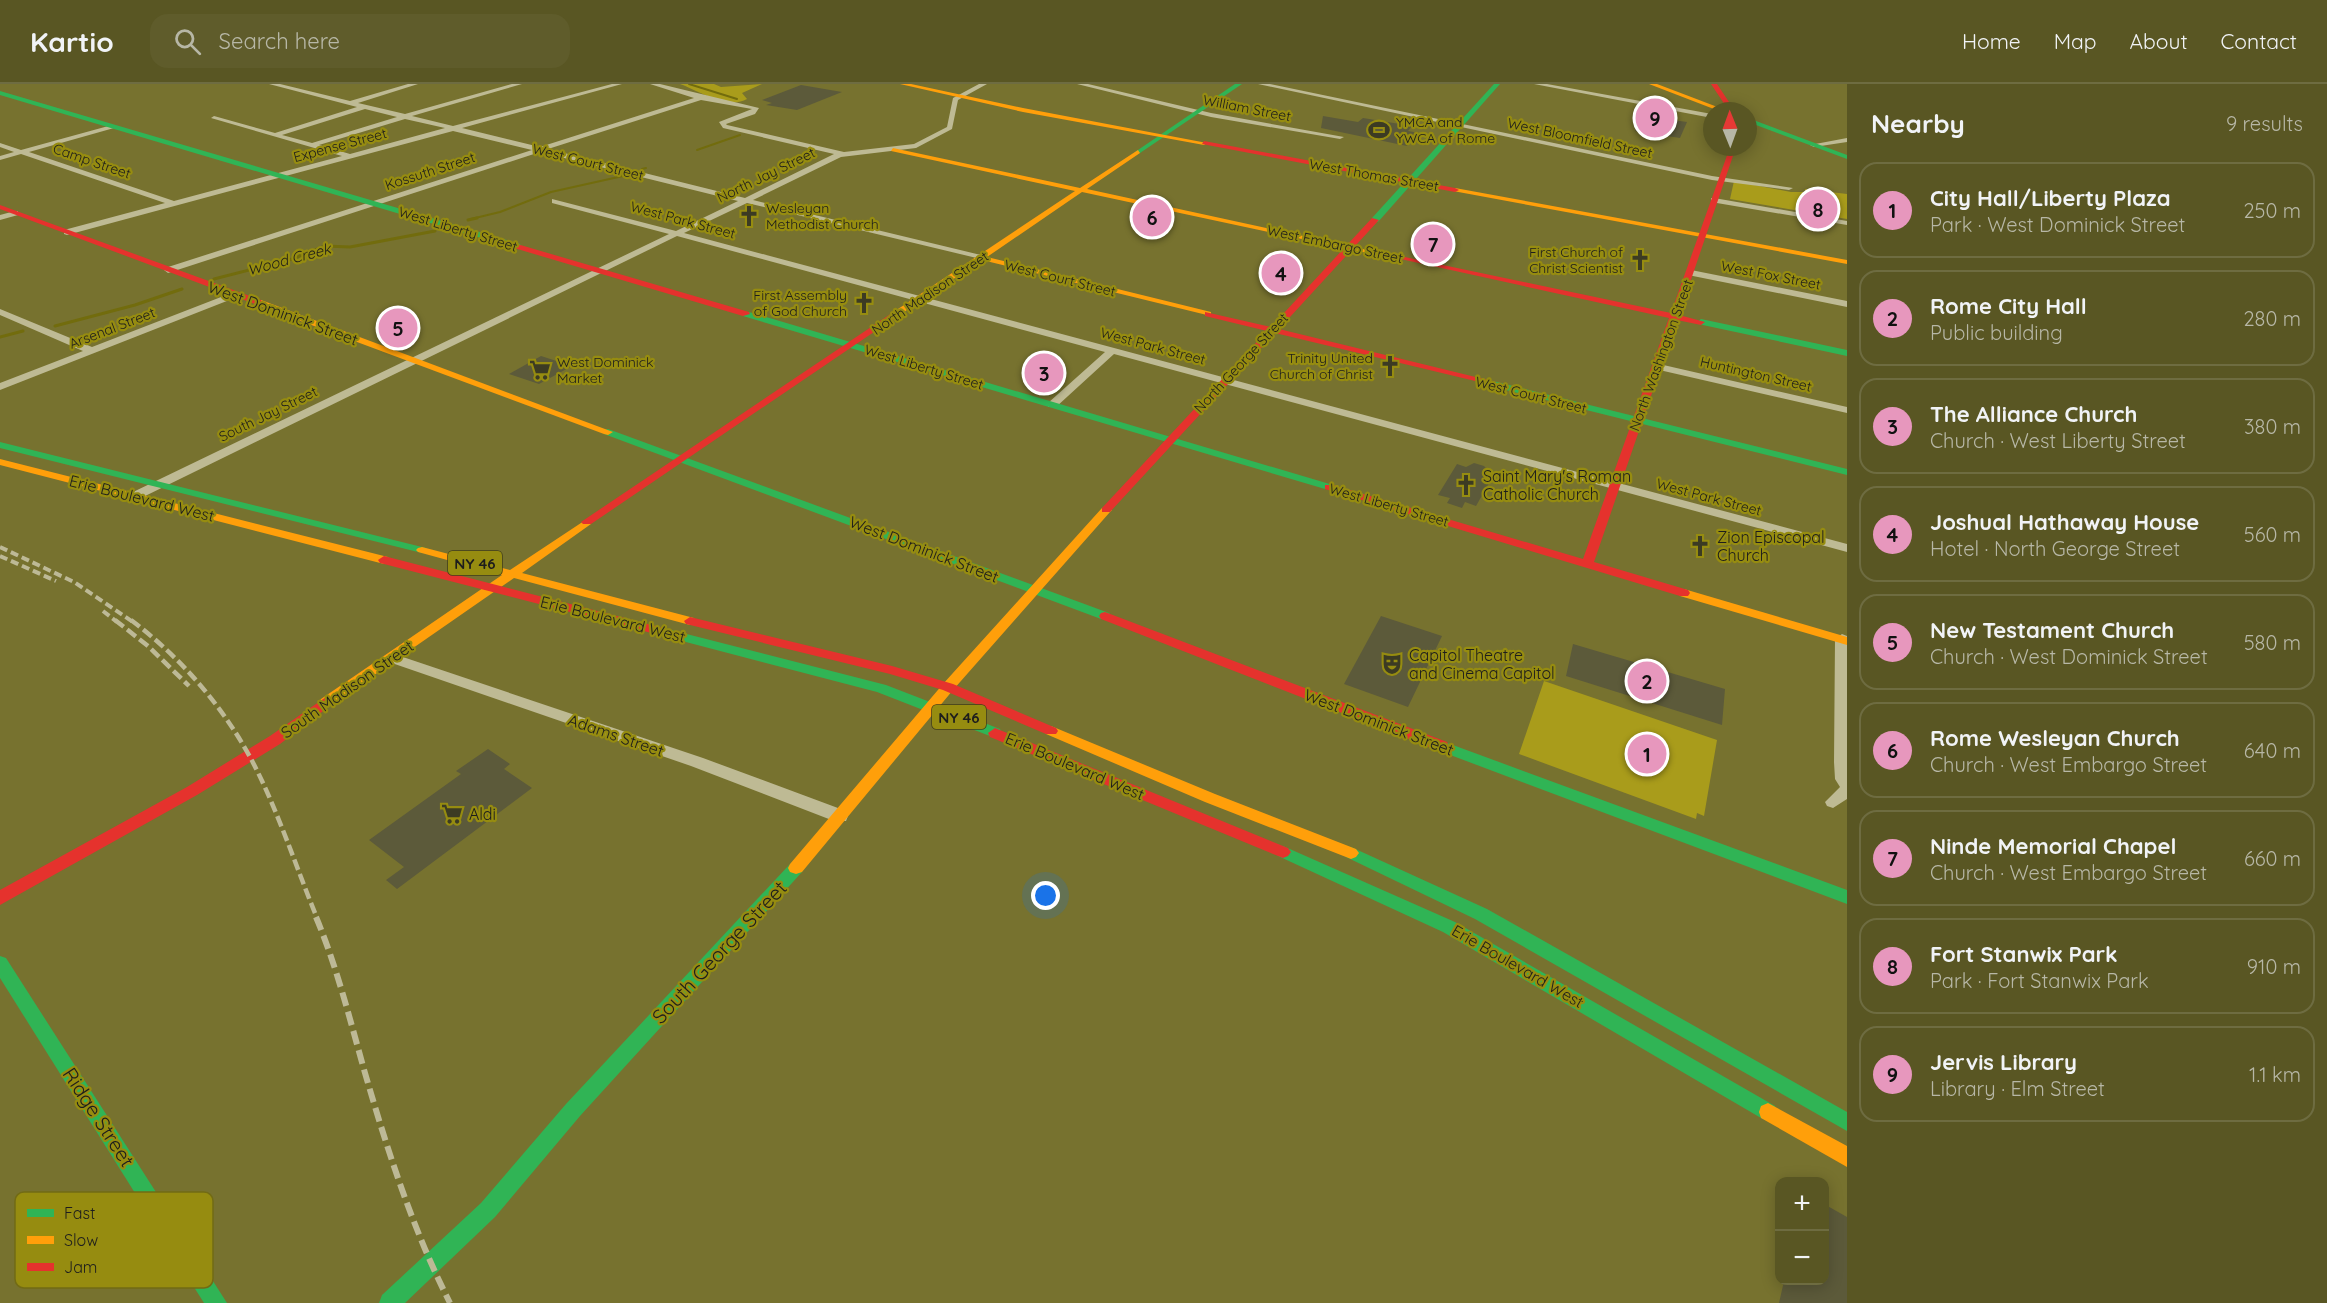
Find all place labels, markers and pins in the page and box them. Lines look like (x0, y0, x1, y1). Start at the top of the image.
pin: 9 (1636, 96, 1674, 141)
place label: YMCA and YWCA of Rome (1396, 113, 1495, 147)
sports icon: YMCA and YWCA of Rome (1367, 118, 1391, 142)
pin: 8 (1798, 186, 1838, 232)
pin: 6 (1132, 194, 1172, 240)
place label: Wesleyan Methodist Church (766, 199, 879, 233)
church icon: Wesleyan Methodist Church (737, 204, 761, 228)
pin: 7 (1414, 222, 1452, 266)
place label: First Church of Christ Scientist (1529, 243, 1623, 277)
church icon: First Church of Christ Scientist (1628, 248, 1652, 272)
pin: 4 (1262, 250, 1300, 296)
place label: First Assembly of God Church (753, 286, 847, 320)
church icon: First Assembly of God Church (852, 291, 876, 315)
pin: 5 (378, 306, 418, 350)
place label: Trinity United Church of Christ (1270, 349, 1373, 383)
pin: 3 (1024, 350, 1064, 396)
place label: West Dominick Market (557, 353, 654, 387)
church icon: Trinity United Church of Christ (1378, 354, 1402, 378)
supermarket icon: West Dominick Market (528, 358, 552, 382)
place label: Saint Mary's Roman Catholic Church (1483, 466, 1631, 504)
church icon: Saint Mary's Roman Catholic Church (1454, 473, 1478, 497)
place label: Zion Episcopal Church (1717, 527, 1825, 565)
church icon: Zion Episcopal Church (1688, 534, 1712, 558)
place label: Capitol Theatre and Cinema Capitol (1409, 645, 1555, 683)
theatre icon: Capitol Theatre and Cinema Capitol (1380, 652, 1404, 676)
pin: 2 (1628, 658, 1666, 704)
pin: 1 (1628, 732, 1666, 776)
supermarket icon: Aldi (440, 802, 464, 826)
place label: Aldi (469, 804, 496, 824)

